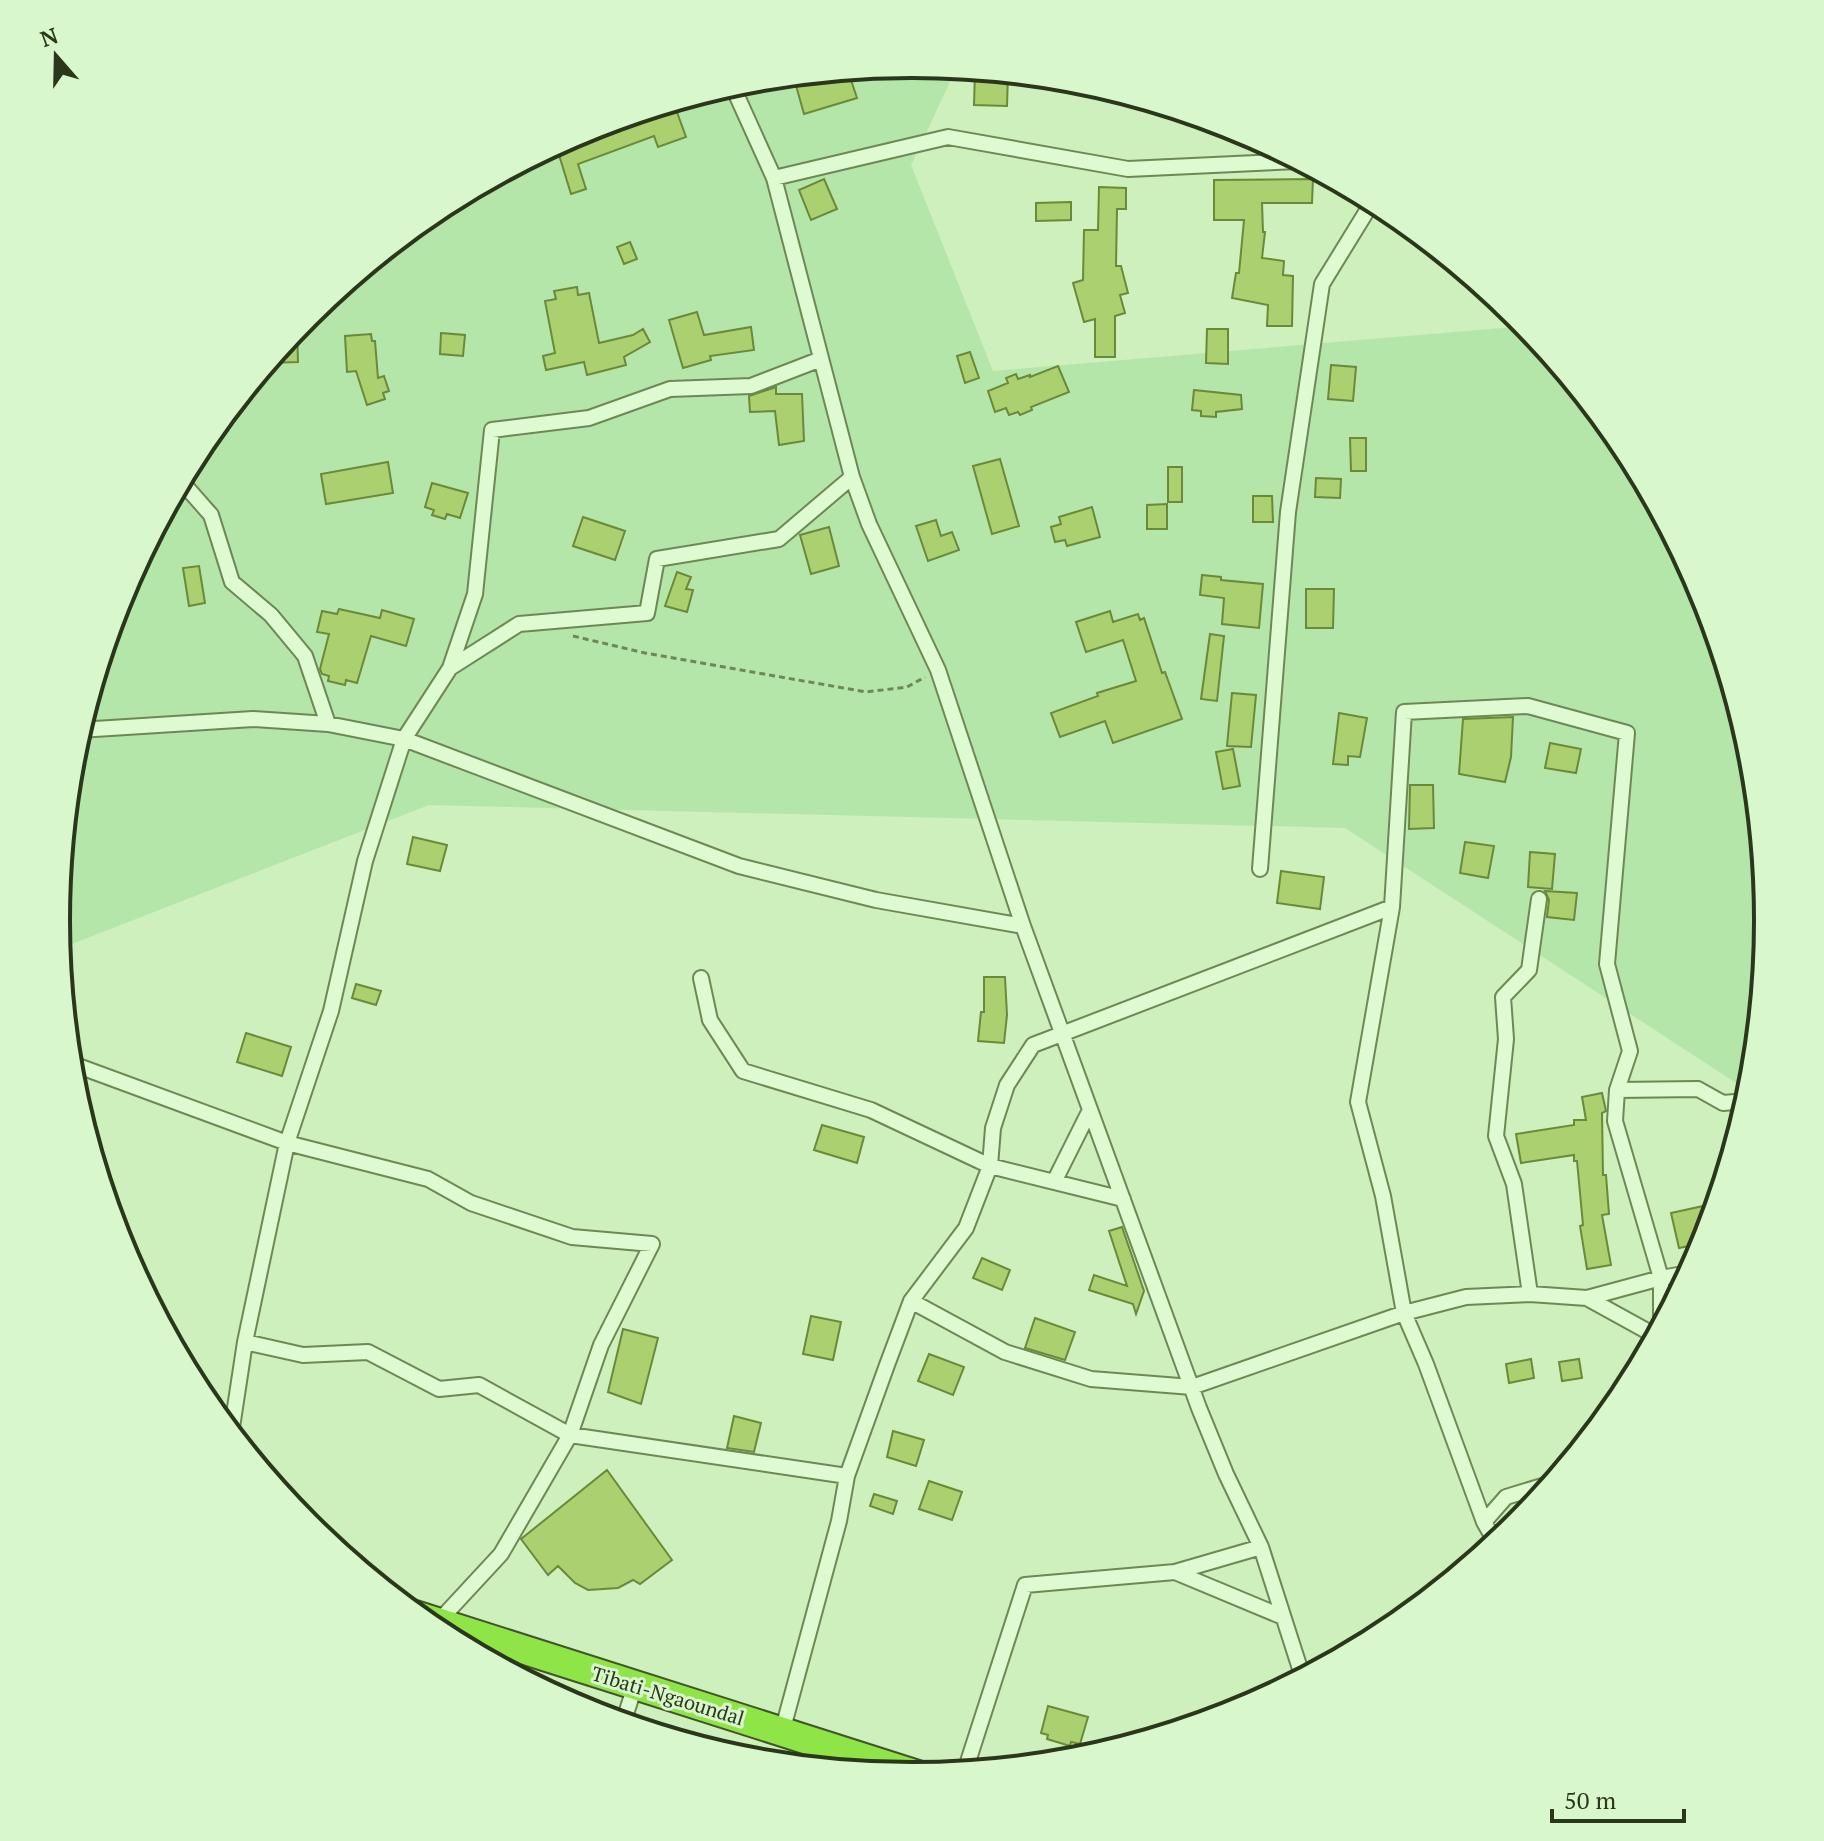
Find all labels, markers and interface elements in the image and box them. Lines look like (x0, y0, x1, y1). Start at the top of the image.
north arrow (16, 16, 96, 96)
text: N (36, 20, 62, 53)
street label: Tibati-Ngaoundal (589, 1659, 748, 1732)
scale bar (1552, 1773, 1684, 1823)
text: 50 m (1564, 1784, 1616, 1816)

